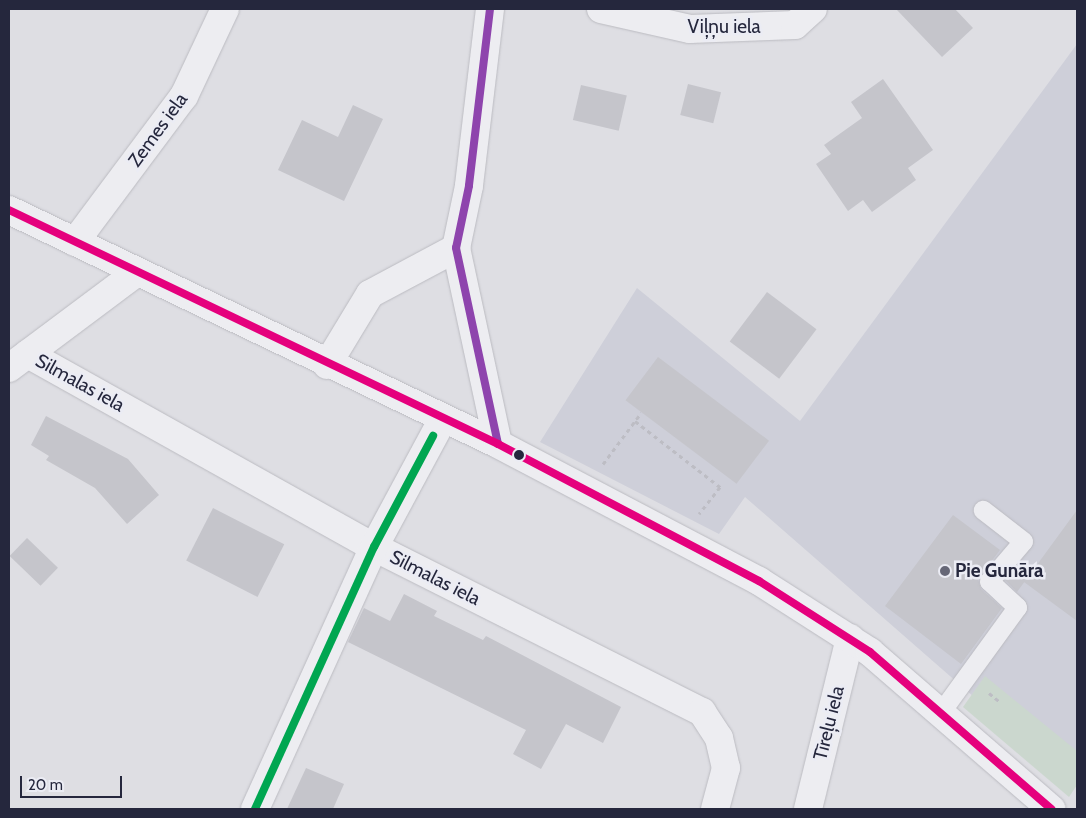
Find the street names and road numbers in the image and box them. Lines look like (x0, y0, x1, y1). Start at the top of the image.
street label: Viļņu iela (687, 16, 761, 38)
street label: Zemes iela (124, 89, 192, 171)
street label: Silmalas iela (31, 349, 129, 417)
street label: Silmalas iela (386, 546, 484, 610)
street label: Tīreļu iela (809, 684, 849, 762)

